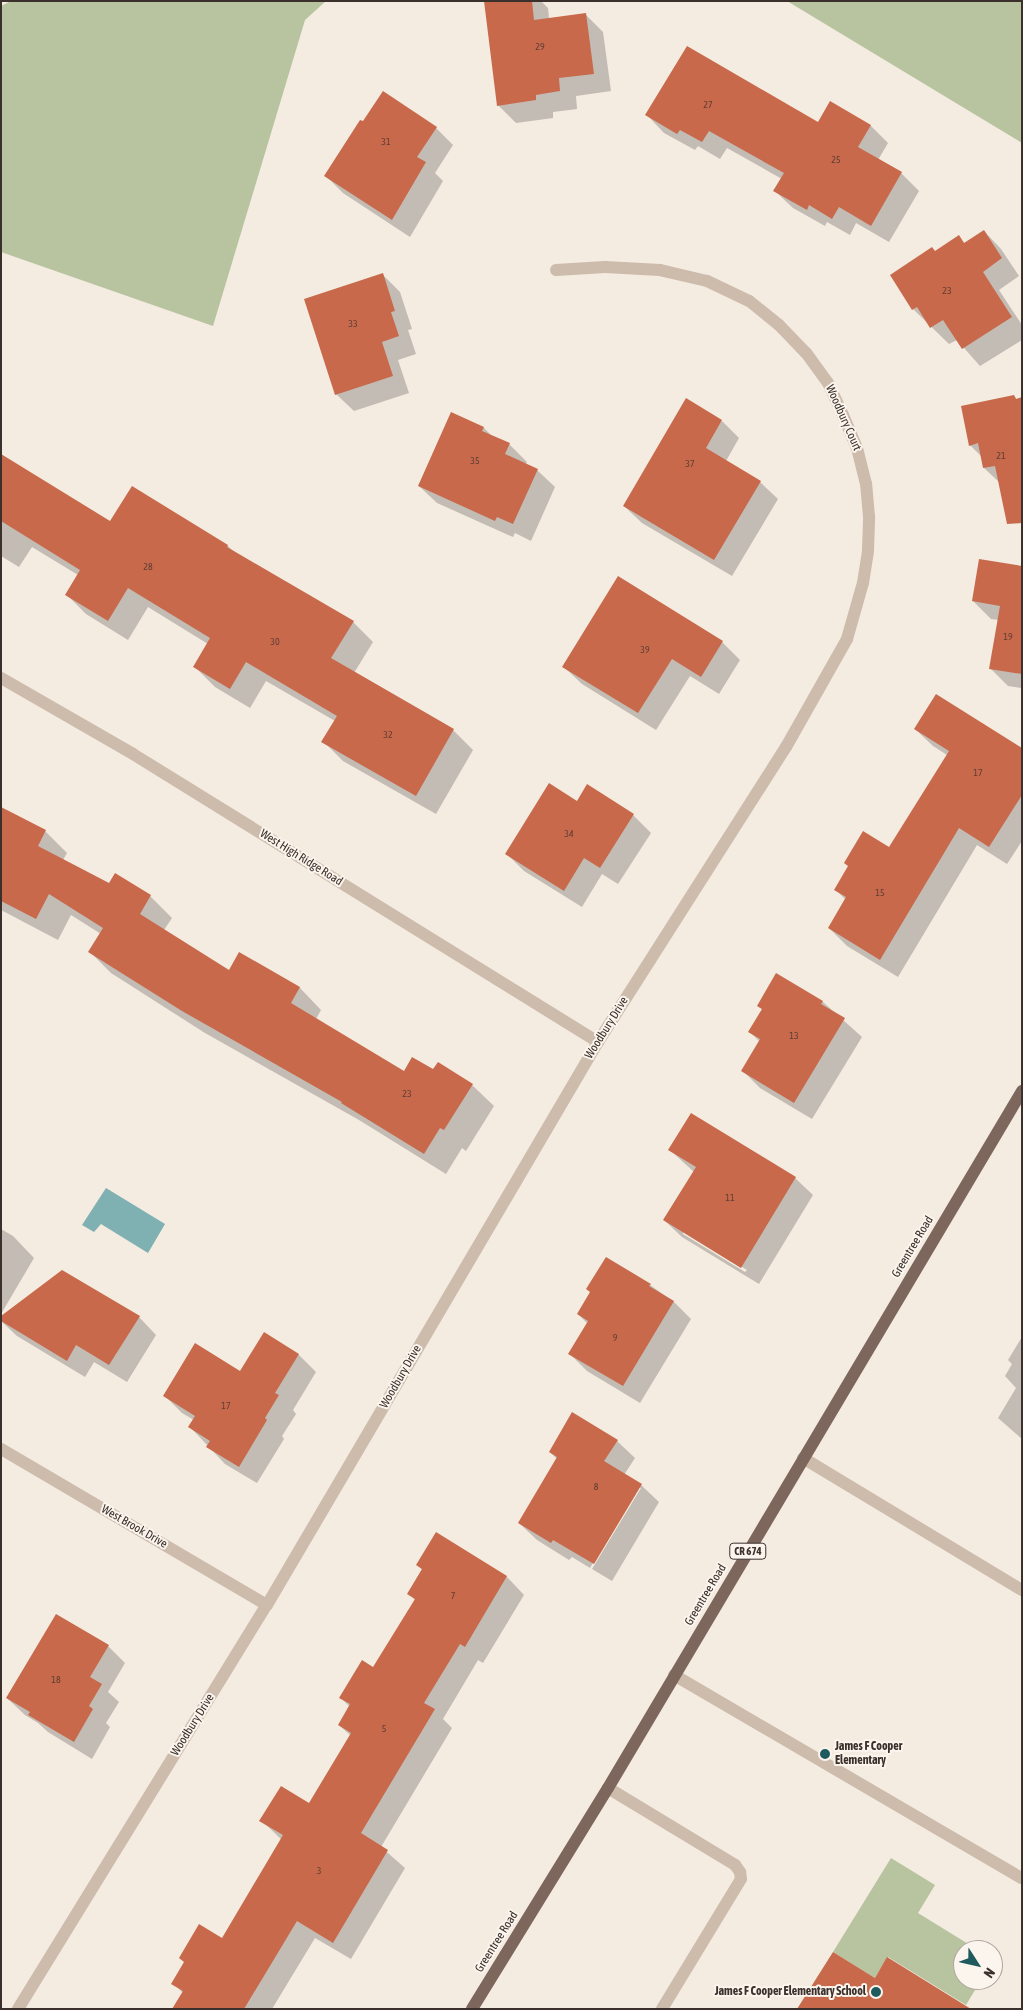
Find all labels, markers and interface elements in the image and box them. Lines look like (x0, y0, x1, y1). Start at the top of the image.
house number: 29 (535, 41, 545, 53)
house number: 27 (703, 99, 713, 111)
house number: 31 (381, 136, 391, 148)
house number: 25 (831, 154, 841, 166)
house number: 23 (942, 285, 952, 297)
house number: 33 (348, 318, 358, 330)
street label: Woodbury Court (822, 383, 864, 453)
house number: 21 (996, 450, 1006, 462)
house number: 35 (470, 455, 480, 467)
house number: 37 (685, 458, 695, 470)
house number: 28 (143, 561, 153, 573)
house number: 19 (1003, 631, 1013, 643)
house number: 30 (270, 636, 280, 648)
house number: 39 (640, 644, 650, 656)
house number: 32 (383, 729, 393, 741)
house number: 17 (973, 767, 983, 779)
street label: West High Ridge Road (257, 827, 345, 889)
house number: 34 (564, 828, 574, 840)
house number: 15 (875, 887, 885, 899)
street label: Woodbury Drive (582, 994, 632, 1062)
house number: 13 (789, 1030, 799, 1042)
house number: 23 (402, 1088, 412, 1100)
house number: 11 (725, 1192, 735, 1204)
street label: Greentree Road (889, 1214, 937, 1280)
house number: 9 (613, 1332, 617, 1344)
street label: Woodbury Drive (377, 1343, 425, 1411)
house number: 17 (221, 1400, 231, 1412)
house number: 8 (594, 1481, 598, 1493)
street label: West Brook Drive (98, 1502, 170, 1552)
road number: CR 674 (729, 1542, 767, 1560)
street label: Greentree Road (682, 1562, 730, 1628)
house number: 7 (451, 1590, 455, 1602)
house number: 18 (51, 1674, 61, 1686)
street label: Woodbury Drive (168, 1691, 218, 1759)
house number: 5 (382, 1723, 386, 1735)
place label: James F Cooper Elementary (835, 1740, 902, 1768)
marker: James F Cooper Elementary (819, 1748, 831, 1760)
house number: 3 (317, 1865, 321, 1877)
street label: Greentree Road (473, 1909, 521, 1975)
north arrow (953, 1940, 1003, 1990)
text: N (981, 1965, 998, 1981)
place label: James F Cooper Elementary School (715, 1985, 866, 1999)
marker: James F Cooper Elementary School (870, 1986, 882, 1998)

